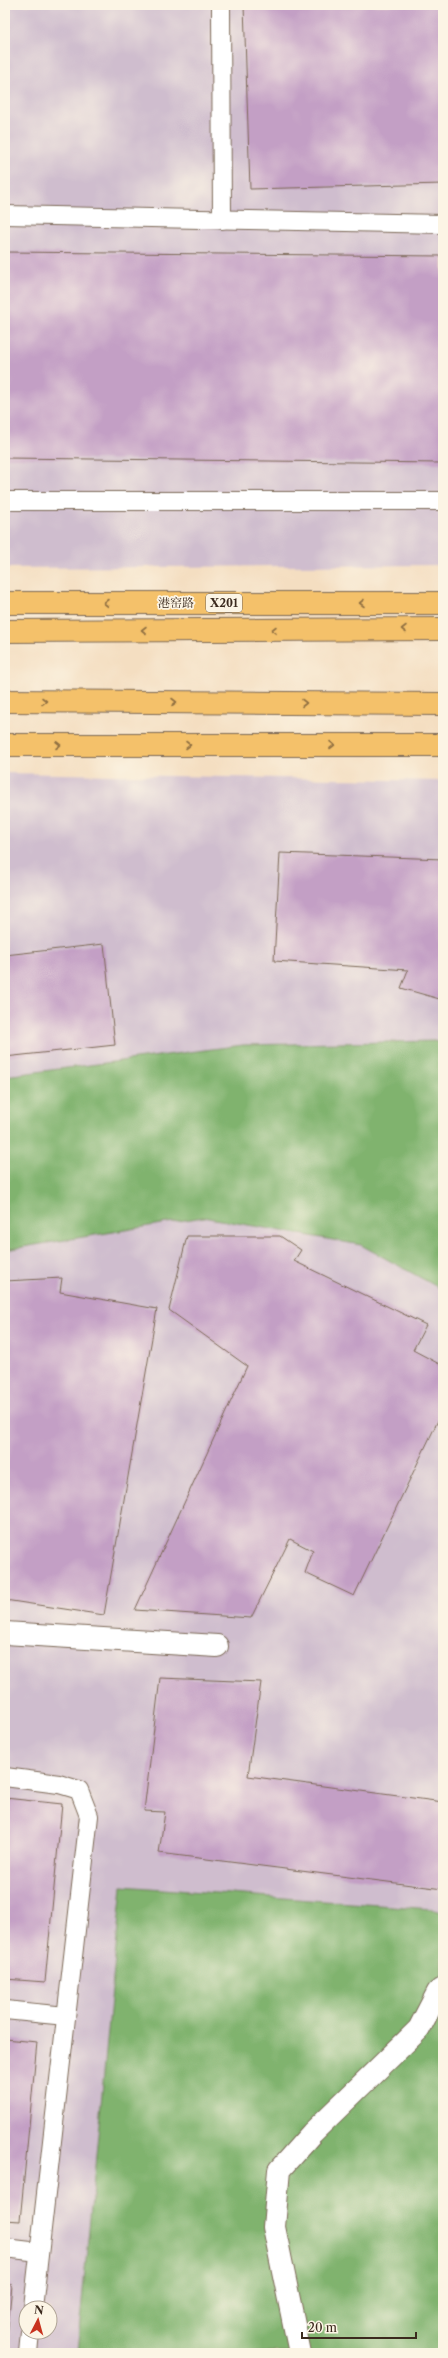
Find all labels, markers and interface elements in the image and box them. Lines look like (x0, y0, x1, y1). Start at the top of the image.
road number: X201 (206, 594, 242, 612)
street label: 港窑路 (158, 595, 194, 610)
one-way arrow (103, 599, 109, 607)
one-way arrow (359, 599, 365, 607)
one-way arrow (401, 625, 407, 633)
one-way arrow (141, 626, 147, 634)
one-way arrow (271, 626, 277, 634)
one-way arrow (41, 697, 47, 705)
one-way arrow (171, 698, 177, 706)
one-way arrow (301, 699, 307, 707)
one-way arrow (55, 741, 61, 749)
one-way arrow (185, 741, 191, 749)
one-way arrow (329, 741, 335, 749)
north arrow (18, 2300, 58, 2340)
text: N (34, 2303, 45, 2318)
scale bar (302, 2314, 416, 2340)
text: 20 m (308, 2320, 337, 2335)

